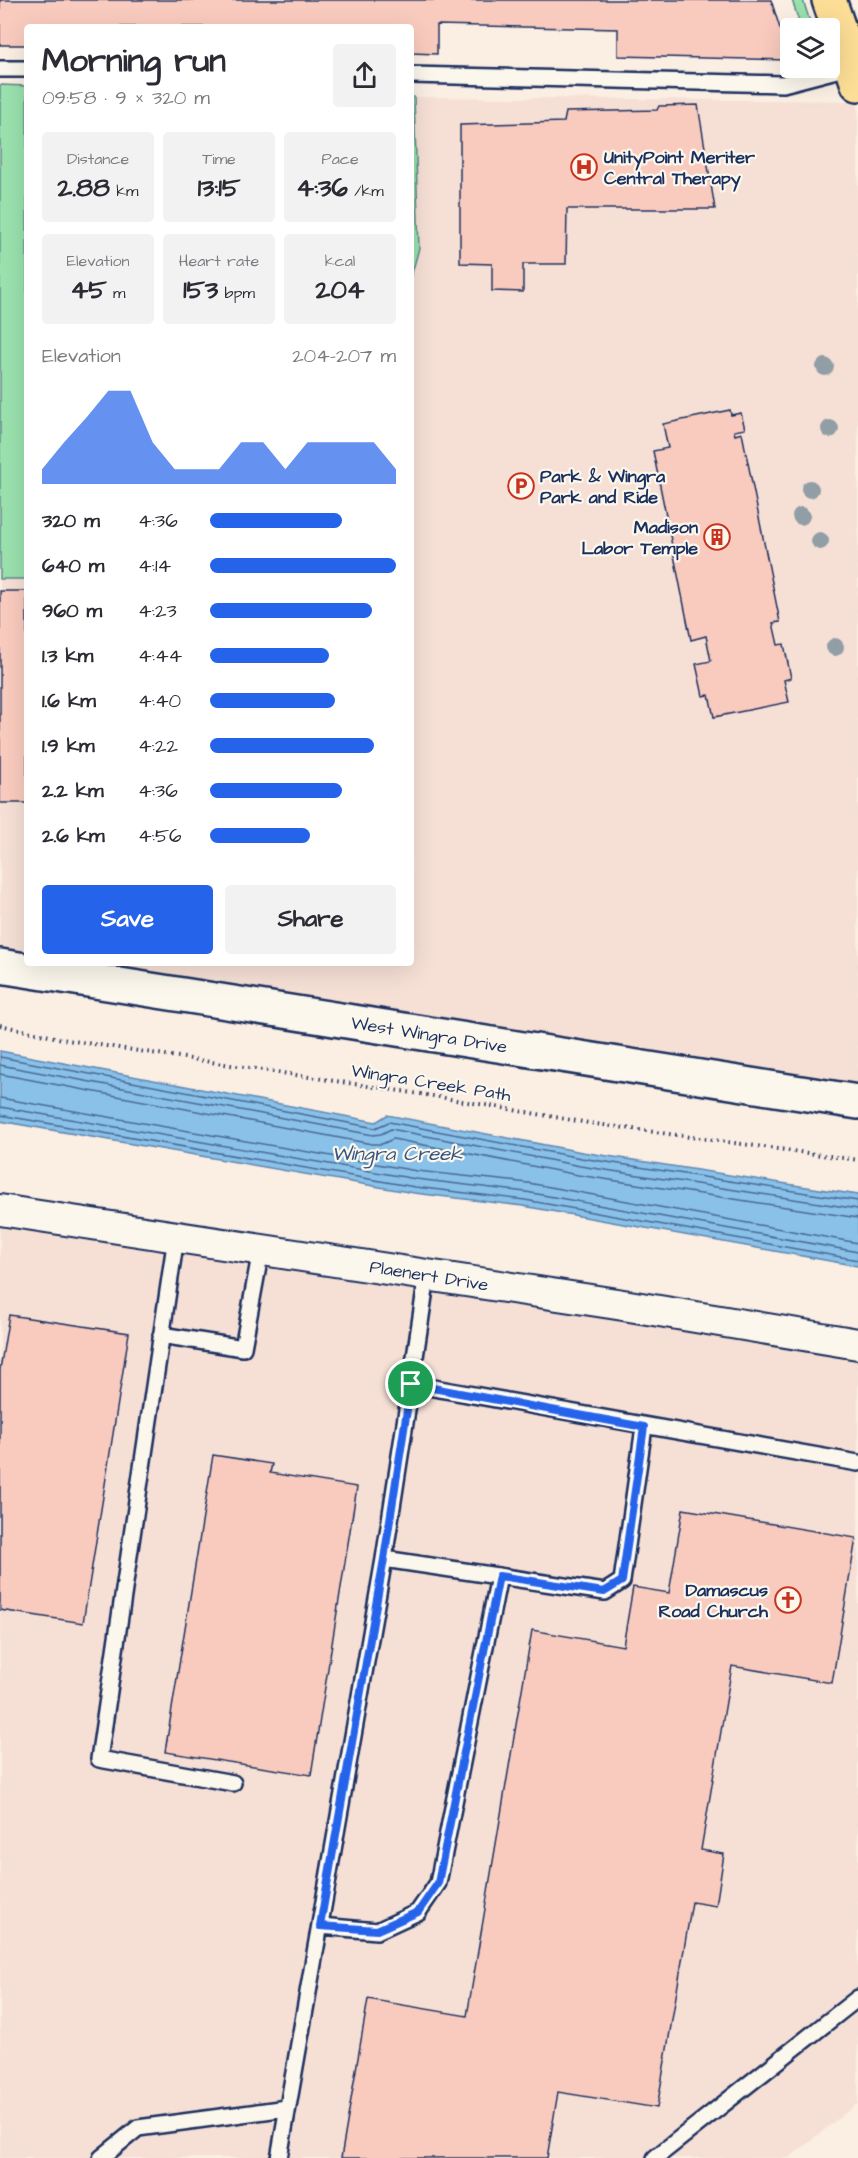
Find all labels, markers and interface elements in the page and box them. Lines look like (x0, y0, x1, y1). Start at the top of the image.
map controls (780, 18, 840, 78)
button: layers (780, 18, 840, 78)
text: Morning run (42, 38, 226, 84)
button: share (333, 44, 396, 107)
text: 09:58 · 9 × 320 m (42, 84, 210, 112)
place label: UnityPoint Meriter Central Therapy (604, 145, 755, 192)
text: Distance (67, 148, 129, 170)
text: Time (202, 148, 236, 170)
text: Pace (321, 148, 359, 170)
hospital icon: UnityPoint Meriter Central Therapy (569, 152, 599, 182)
text: 2.88 (58, 170, 110, 206)
text: 13:15 (198, 170, 240, 206)
text: 4:36 (296, 170, 348, 206)
text: km (110, 180, 138, 202)
text: /km (348, 180, 384, 202)
text: Elevation (67, 250, 129, 272)
text: Heart rate (179, 250, 259, 272)
text: kcal (325, 250, 355, 272)
text: 45 (71, 272, 107, 308)
text: 153 (183, 272, 218, 308)
text: 204 (316, 272, 364, 308)
text: m (107, 282, 125, 304)
text: bpm (218, 282, 255, 304)
text: Elevation (42, 342, 121, 370)
text: 204–207 m (292, 342, 396, 370)
place label: Park & Wingra Park and Ride (540, 464, 666, 510)
parking icon: Park & Wingra Park and Ride (506, 471, 536, 501)
text: 320 m (42, 507, 100, 535)
text: 4:36 (138, 507, 178, 535)
place label: Madison Labor Temple (581, 515, 698, 561)
building icon: Madison Labor Temple (702, 522, 732, 552)
text: 640 m (42, 552, 104, 580)
text: 4:14 (138, 552, 171, 580)
text: 960 m (42, 597, 102, 625)
text: 4:23 (138, 597, 177, 625)
text: 1.3 km (42, 642, 93, 670)
text: 4:44 (138, 642, 182, 670)
text: 1.6 km (42, 687, 96, 715)
text: 4:40 (138, 687, 181, 715)
text: 1.9 km (42, 732, 95, 760)
text: 4:22 (138, 732, 178, 760)
text: 2.2 km (42, 777, 104, 805)
text: 4:36 (138, 777, 178, 805)
text: 2.6 km (42, 822, 105, 850)
text: 4:56 (138, 822, 182, 850)
button: Save (42, 885, 213, 954)
button: Share (225, 885, 396, 954)
street label: West Wingra Drive (349, 1010, 509, 1061)
street label: Wingra Creek Path (349, 1058, 513, 1109)
water label: Wingra Creek (332, 1140, 463, 1169)
street label: Plaenert Drive (368, 1254, 490, 1298)
pin (385, 1358, 436, 1409)
icon: arrive (394, 1367, 427, 1400)
place label: Damascus Road Church (658, 1578, 769, 1624)
church icon: Damascus Road Church (773, 1585, 803, 1615)

